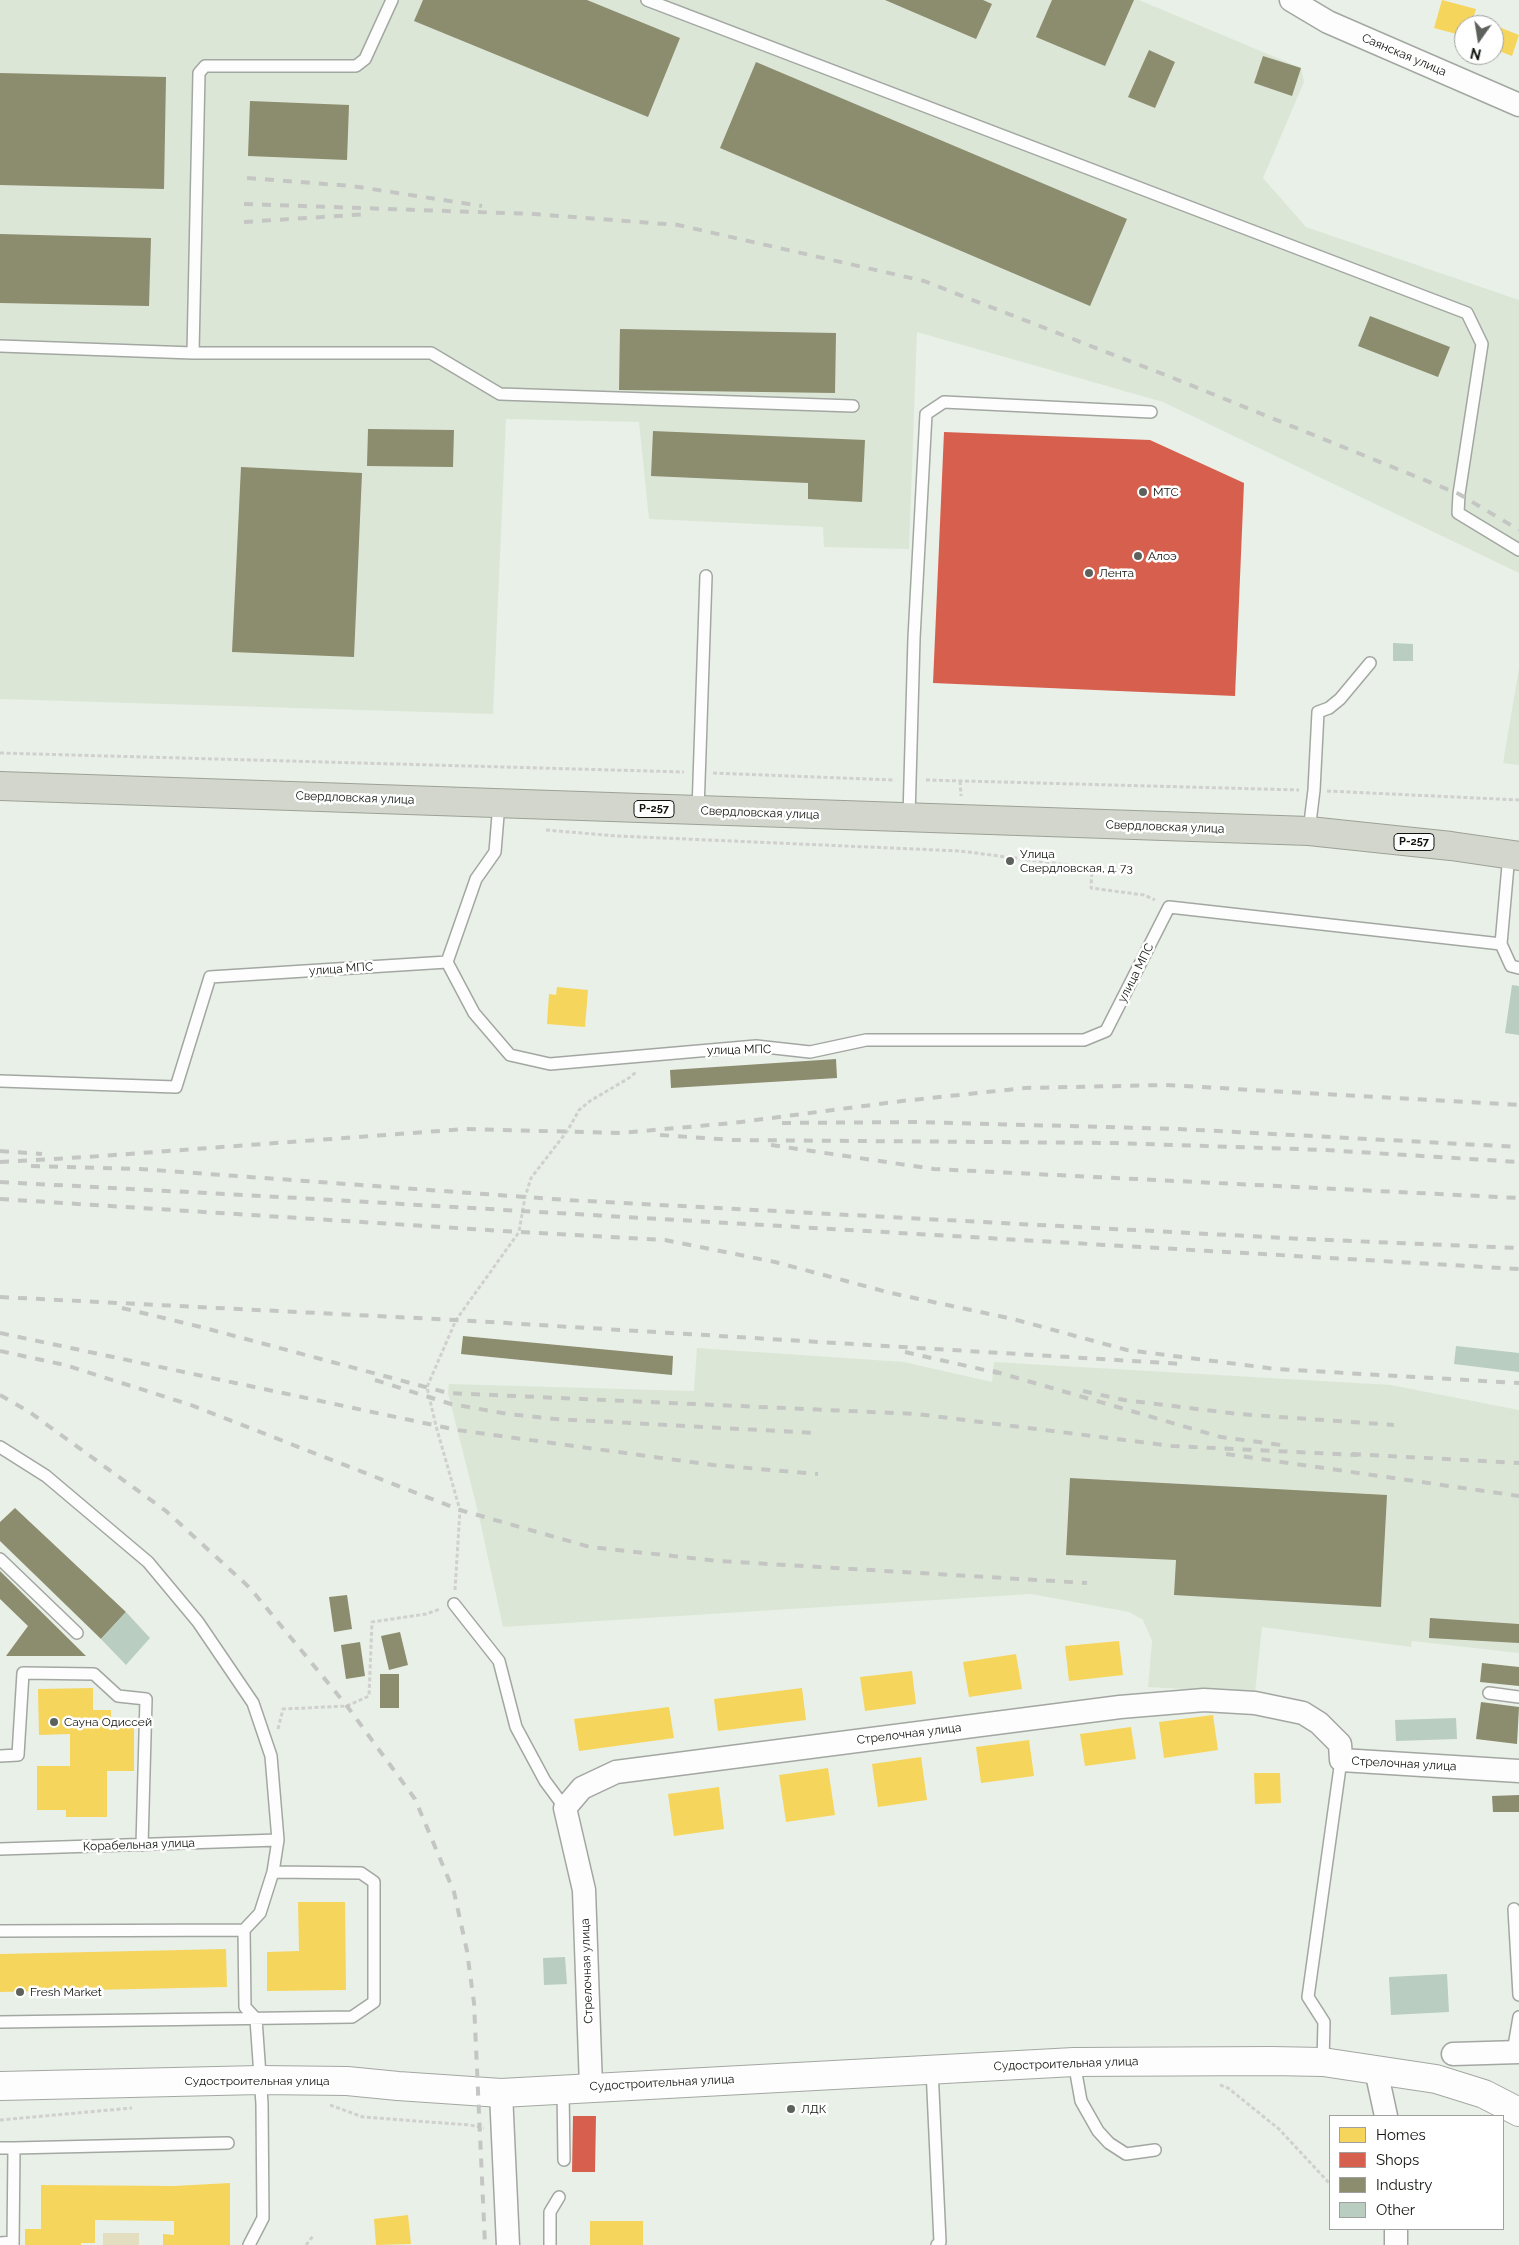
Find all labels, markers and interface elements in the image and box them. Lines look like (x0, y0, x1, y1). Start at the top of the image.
north arrow (1454, 15, 1504, 65)
street label: Саянская улица (1360, 31, 1448, 79)
text: N (1469, 45, 1483, 63)
place label: МТС (1153, 485, 1179, 499)
marker: МТС (1137, 486, 1149, 498)
place label: Алоэ (1148, 549, 1177, 563)
marker: Алоэ (1132, 550, 1144, 562)
place label: Лента (1099, 566, 1134, 580)
marker: Лента (1083, 567, 1095, 579)
street label: Свердловская улица (295, 789, 415, 807)
road number: Р-257 (634, 801, 674, 818)
street label: Свердловская улица (700, 804, 820, 822)
street label: Свердловская улица (1105, 818, 1225, 836)
road number: Р-257 (1394, 834, 1434, 850)
place label: Улица Свердловская, д. 73 (1020, 847, 1133, 875)
marker: Улица Свердловская, д. 73 (1004, 855, 1016, 867)
street label: улица МПС (1115, 941, 1157, 1005)
street label: улица МПС (308, 960, 374, 978)
street label: улица МПС (707, 1042, 771, 1058)
place label: Сауна Одиссей (64, 1715, 152, 1729)
marker: Сауна Одиссей (48, 1716, 60, 1728)
street label: Стрелочная улица (856, 1720, 962, 1748)
street label: Стрелочная улица (1351, 1754, 1457, 1774)
street label: Корабельная улица (83, 1836, 195, 1854)
street label: Стрелочная улица (578, 1918, 596, 2024)
place label: Fresh Market (30, 1985, 102, 1999)
marker: Fresh Market (14, 1986, 26, 1998)
street label: Судостроительная улица (993, 2054, 1139, 2074)
street label: Судостроительная улица (589, 2072, 735, 2094)
street label: Судостроительная улица (184, 2074, 330, 2088)
place label: ЛДК (801, 2102, 826, 2116)
marker: ЛДК (785, 2103, 797, 2115)
legend (1329, 2115, 1504, 2230)
text: Homes (1376, 2126, 1426, 2144)
text: Shops (1376, 2151, 1419, 2169)
text: Industry (1376, 2176, 1432, 2194)
text: Other (1376, 2201, 1415, 2219)

